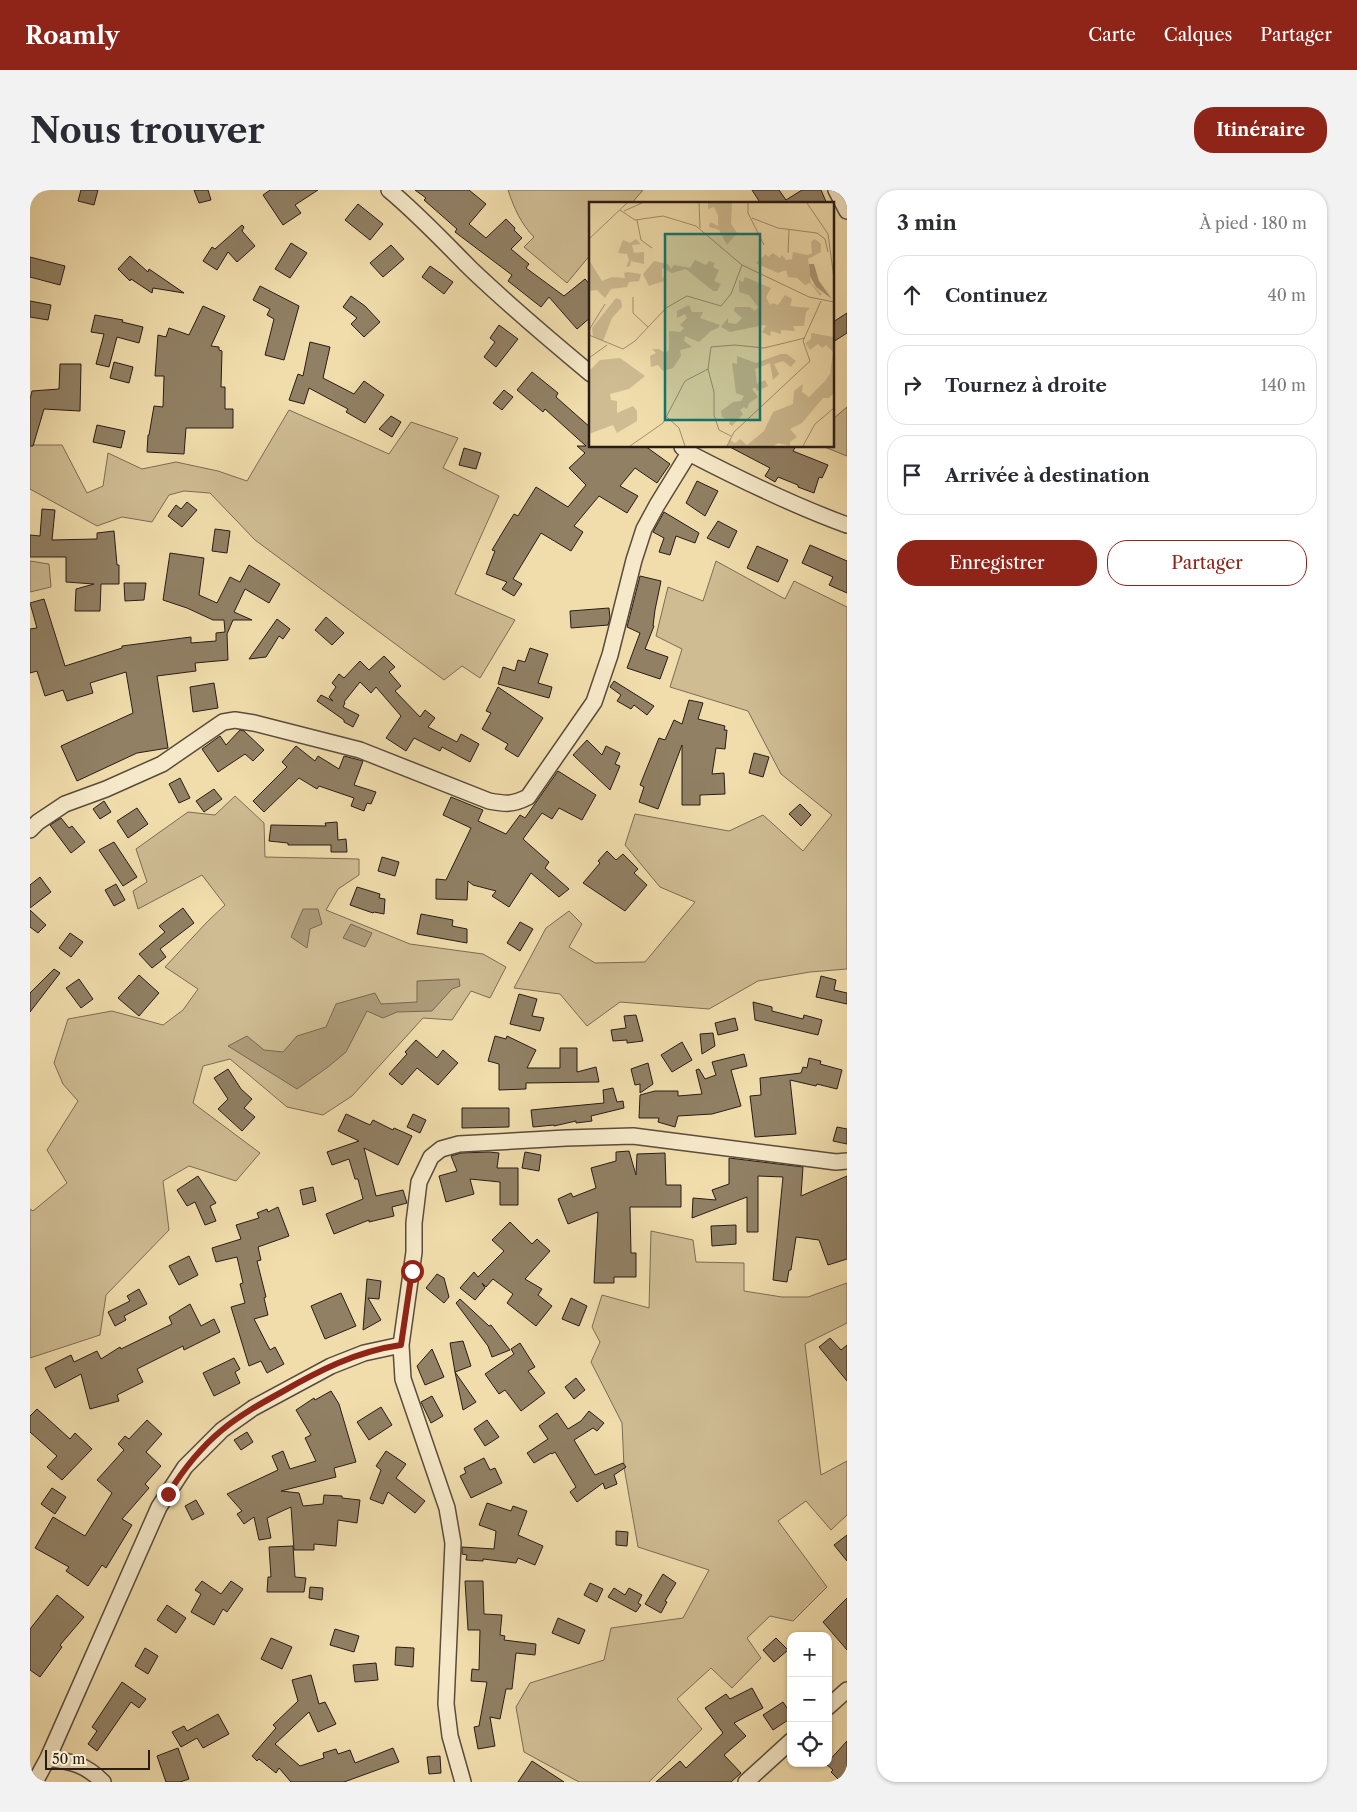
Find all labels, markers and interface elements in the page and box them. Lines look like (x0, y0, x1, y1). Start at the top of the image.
text: Roamly (25, 21, 119, 50)
text: Carte (1088, 24, 1136, 46)
text: Calques (1164, 24, 1232, 46)
text: Partager (1260, 24, 1332, 46)
button: Itinéraire (1194, 107, 1327, 153)
text: Nous trouver (30, 109, 265, 152)
inset map (589, 202, 834, 448)
text: 3 min (897, 210, 957, 235)
text: À pied · 180 m (1200, 213, 1307, 233)
icon: ahead (898, 281, 926, 309)
text: Continuez (945, 284, 1047, 307)
text: 40 m (1267, 285, 1306, 305)
icon: right (898, 371, 926, 399)
text: Tournez à droite (945, 374, 1107, 397)
text: 140 m (1261, 375, 1306, 395)
icon: arrive (898, 461, 926, 489)
text: Arrivée à destination (945, 464, 1150, 487)
button: Enregistrer (897, 540, 1097, 586)
button: Partager (1107, 540, 1307, 586)
route start (401, 1260, 424, 1283)
route end (157, 1483, 180, 1506)
map controls (787, 1632, 832, 1767)
button: + (787, 1632, 832, 1677)
button: − (787, 1677, 832, 1722)
button: locate (787, 1722, 832, 1767)
scale bar (45, 1747, 150, 1770)
text: 50 m (52, 1750, 85, 1768)

